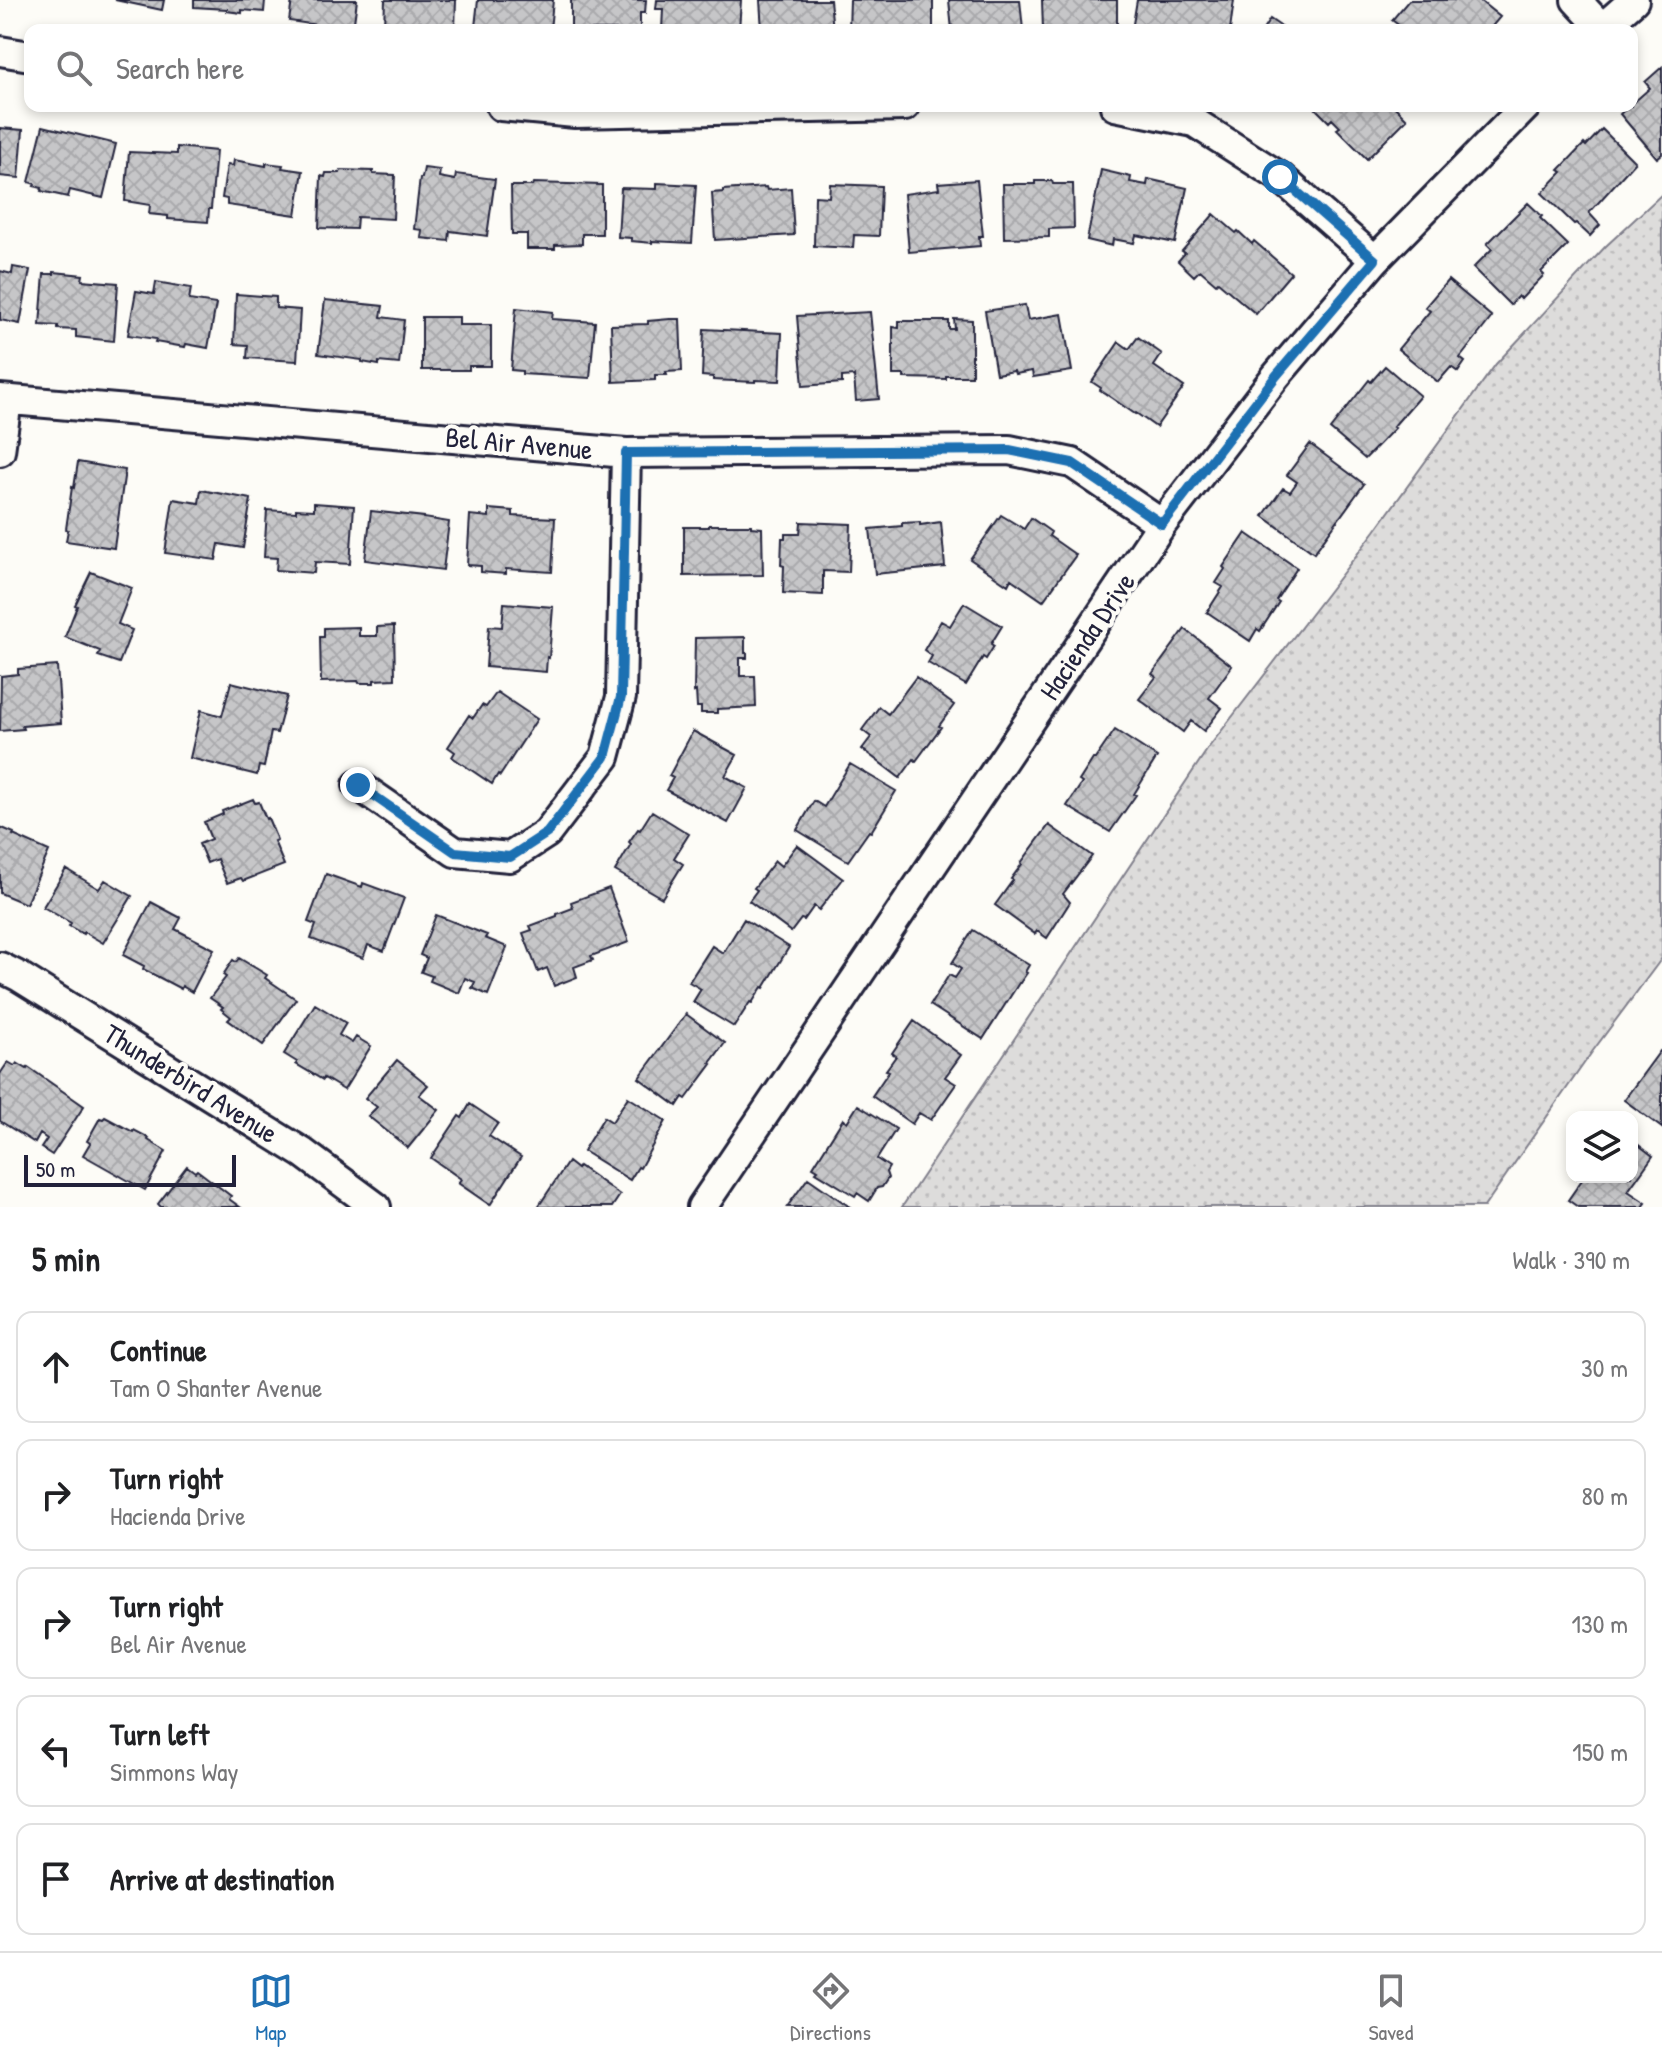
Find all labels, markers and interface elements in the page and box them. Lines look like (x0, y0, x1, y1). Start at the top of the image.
search box (24, 24, 1638, 112)
icon: search (52, 46, 96, 90)
text: Search here (116, 48, 244, 88)
route start (1262, 159, 1298, 195)
street label: Bel Air Avenue (444, 418, 594, 468)
street label: Hacienda Drive (1030, 565, 1144, 707)
route end (340, 767, 376, 803)
street label: Thunderbird Avenue (97, 1014, 285, 1152)
map controls (1566, 1111, 1638, 1183)
button: layers (1566, 1111, 1638, 1183)
scale bar (24, 1151, 236, 1187)
text: 50 m (36, 1154, 75, 1184)
text: 5 min (32, 1236, 100, 1282)
text: Walk · 390 m (1512, 1242, 1630, 1277)
text: Continue (110, 1330, 207, 1370)
icon: ahead (34, 1345, 78, 1389)
text: 30 m (1581, 1350, 1628, 1385)
text: Tam O Shanter Avenue (110, 1370, 322, 1405)
text: Turn right (110, 1458, 223, 1498)
icon: right (34, 1473, 78, 1517)
text: 80 m (1581, 1478, 1628, 1513)
text: Hacienda Drive (110, 1498, 246, 1533)
text: Turn right (110, 1586, 223, 1626)
icon: right (34, 1601, 78, 1645)
text: 130 m (1572, 1606, 1628, 1641)
text: Bel Air Avenue (110, 1626, 247, 1661)
text: Turn left (110, 1714, 209, 1754)
icon: left (34, 1729, 78, 1773)
text: 150 m (1572, 1734, 1628, 1769)
text: Simmons Way (110, 1754, 239, 1789)
icon: arrive (34, 1857, 78, 1901)
text: Arrive at destination (110, 1859, 335, 1899)
tab: Map (249, 1969, 293, 2047)
tab: Directions (790, 1969, 871, 2047)
tab: Saved (1368, 1969, 1413, 2047)

